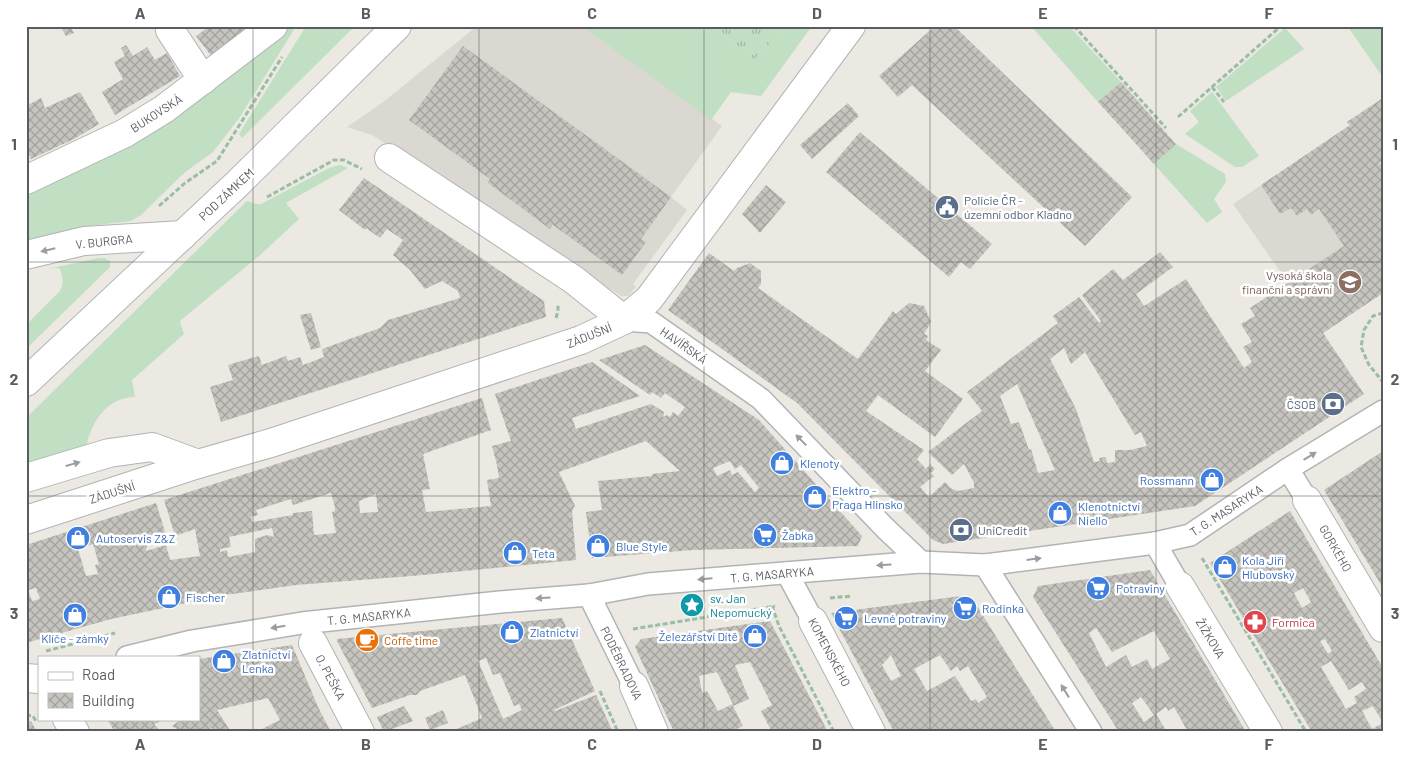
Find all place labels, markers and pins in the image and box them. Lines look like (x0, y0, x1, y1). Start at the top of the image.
place label: Policie ČR - územní odbor Kladno (964, 193, 1072, 221)
public building icon: Policie ČR - územní odbor Kladno (934, 194, 960, 220)
place label: Vysoká škola finanční a správní (1242, 268, 1332, 296)
school or university icon: Vysoká škola finanční a správní (1337, 269, 1363, 295)
bank icon: ČSOB (1320, 391, 1346, 417)
place label: ČSOB (1287, 397, 1316, 411)
shop icon: Klenoty (769, 450, 795, 476)
place label: Klenoty (800, 456, 840, 470)
shop icon: Rossmann (1199, 467, 1225, 493)
place label: Rossmann (1140, 473, 1194, 487)
place label: Elektro - Praga Hlinsko (832, 483, 903, 511)
shop icon: Elektro - Praga Hlinsko (802, 484, 828, 510)
place label: Klenotnictví Niello (1078, 499, 1141, 527)
shop icon: Klenotnictví Niello (1047, 500, 1073, 526)
bank icon: UniCredit (948, 517, 974, 543)
supermarket icon: Žabka (752, 522, 778, 548)
place label: UniCredit (978, 523, 1027, 537)
shop icon: Autoservis Z&Z (65, 525, 91, 551)
place label: Žabka (782, 528, 813, 542)
place label: Autoservis Z&Z (96, 531, 175, 545)
shop icon: Blue Style (585, 533, 611, 559)
place label: Blue Style (616, 539, 668, 553)
shop icon: Teta (502, 540, 528, 566)
place label: Teta (532, 546, 555, 560)
place label: Kola Jiří Hlubovský (1242, 553, 1295, 581)
shop icon: Kola Jiří Hlubovský (1212, 554, 1238, 580)
supermarket icon: Potraviny (1085, 575, 1111, 601)
place label: Potraviny (1116, 581, 1165, 595)
shop icon: Fischer (156, 584, 182, 610)
place label: Fischer (186, 590, 226, 604)
place label: sv. Jan Nepomucký (710, 591, 772, 619)
place icon: sv. Jan Nepomucký (679, 592, 705, 618)
supermarket icon: Rodinka (952, 595, 978, 621)
place label: Rodinka (982, 601, 1024, 615)
shop icon: Klíče - zámky (62, 602, 88, 628)
supermarket icon: Levné potraviny (833, 605, 859, 631)
pharmacy icon: Formica (1242, 609, 1268, 635)
place label: Levné potraviny (864, 611, 947, 625)
place label: Formica (1272, 615, 1315, 629)
shop icon: Zlatnictví (499, 619, 525, 645)
shop icon: Železářství Dítě (742, 623, 768, 649)
place label: Zlatnictví (530, 625, 579, 639)
cafe icon: Coffe time (354, 627, 380, 653)
place label: Železářství Dítě (659, 629, 738, 643)
place label: Klíče - zámky (41, 631, 109, 645)
place label: Coffe time (384, 633, 438, 647)
place label: Zlatnictví Lenka (242, 647, 291, 675)
shop icon: Zlatnictví Lenka (211, 648, 237, 674)

